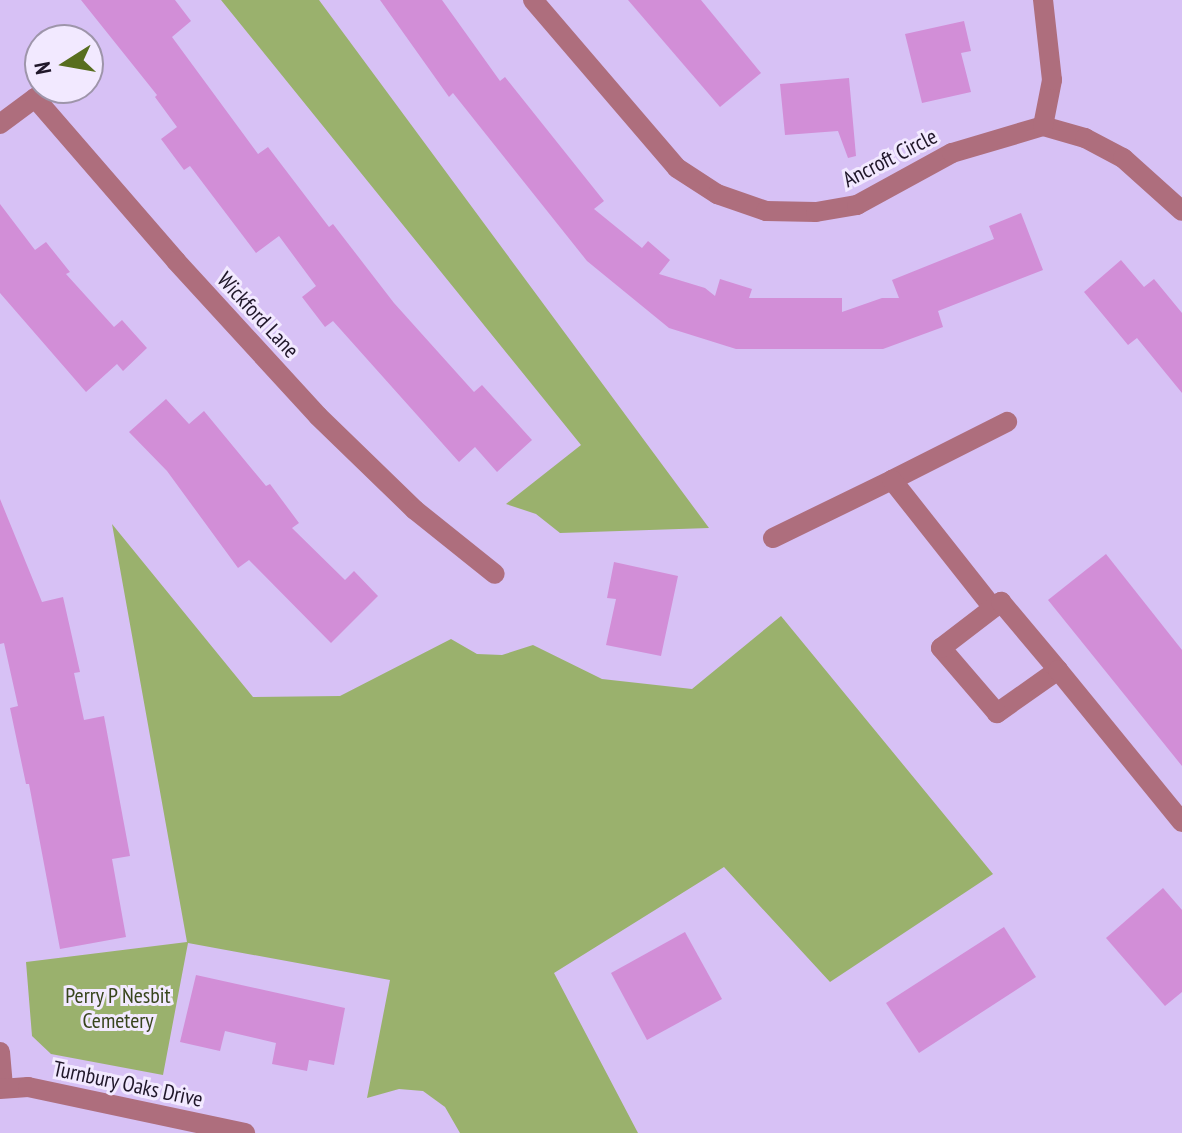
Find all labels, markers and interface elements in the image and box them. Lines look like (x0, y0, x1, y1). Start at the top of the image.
north arrow (24, 24, 104, 104)
text: N (28, 60, 57, 77)
street label: Ancroft Circle (838, 123, 942, 193)
street label: Wickford Lane (212, 267, 304, 363)
park label: Perry P Nesbit Cemetery (65, 982, 171, 1034)
street label: Turnbury Oaks Drive (51, 1055, 205, 1113)

